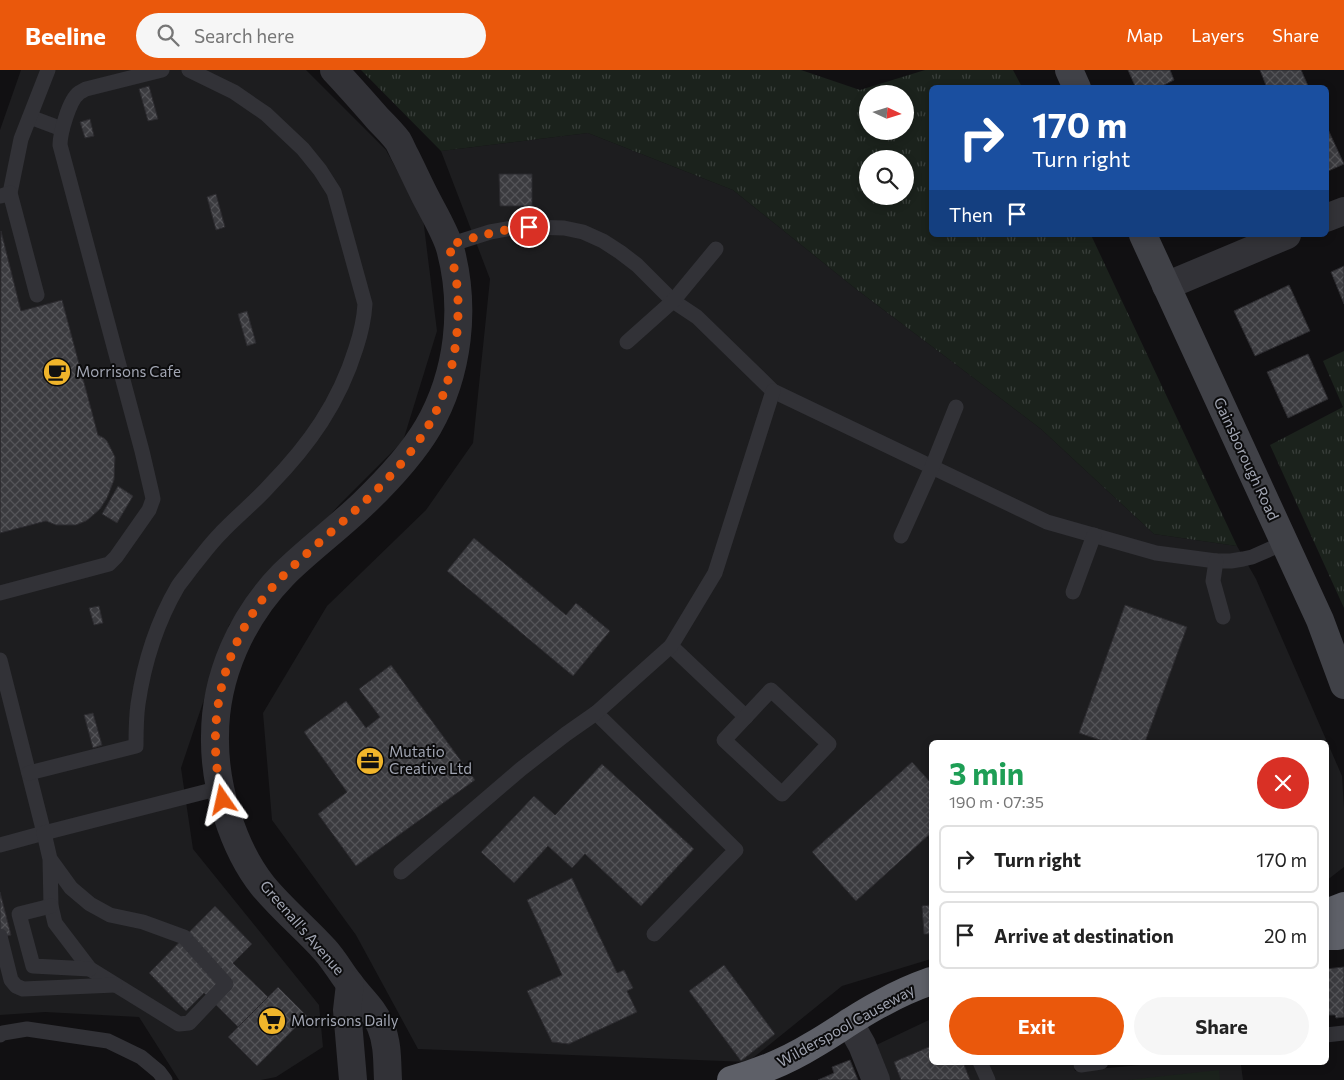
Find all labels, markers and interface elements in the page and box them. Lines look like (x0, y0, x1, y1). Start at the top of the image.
search box (136, 13, 486, 58)
text: Beeline (25, 21, 106, 50)
icon: search (154, 21, 182, 49)
text: Search here (194, 24, 294, 47)
text: Map (1126, 24, 1163, 46)
text: Layers (1191, 24, 1244, 46)
text: Share (1272, 24, 1319, 46)
north arrow (859, 85, 914, 140)
map controls (859, 85, 914, 205)
text: 170 m (1032, 102, 1127, 145)
icon: right (949, 105, 1014, 170)
text: Turn right (1032, 145, 1130, 172)
button: search (859, 150, 914, 205)
icon: arrive (1003, 200, 1031, 228)
text: Then (949, 203, 993, 226)
pin (508, 206, 550, 248)
icon: arrive (515, 213, 543, 241)
cafe icon: Morrisons Cafe (42, 357, 72, 387)
place label: Morrisons Cafe (76, 362, 181, 380)
street label: Gainsborough Road (1211, 394, 1283, 523)
place label: Mutatio Creative Ltd (389, 742, 472, 777)
office icon: Mutatio Creative Ltd (355, 746, 385, 776)
text: 3 min (949, 754, 1024, 791)
button: close (1257, 757, 1309, 809)
position arrow (196, 773, 248, 825)
text: 190 m · 07:35 (949, 792, 1044, 811)
icon: right (951, 845, 979, 873)
text: Turn right (994, 848, 1081, 871)
text: 170 m (1256, 848, 1307, 871)
street label: Greenall's Avenue (257, 876, 349, 978)
icon: arrive (951, 921, 979, 949)
text: Arrive at destination (994, 924, 1174, 947)
text: 20 m (1264, 924, 1307, 947)
street label: Wilderspool Causeway (774, 980, 917, 1070)
button: Exit (949, 997, 1124, 1055)
button: Share (1134, 997, 1309, 1055)
supermarket icon: Morrisons Daily (257, 1006, 287, 1036)
place label: Morrisons Daily (291, 1011, 399, 1029)

